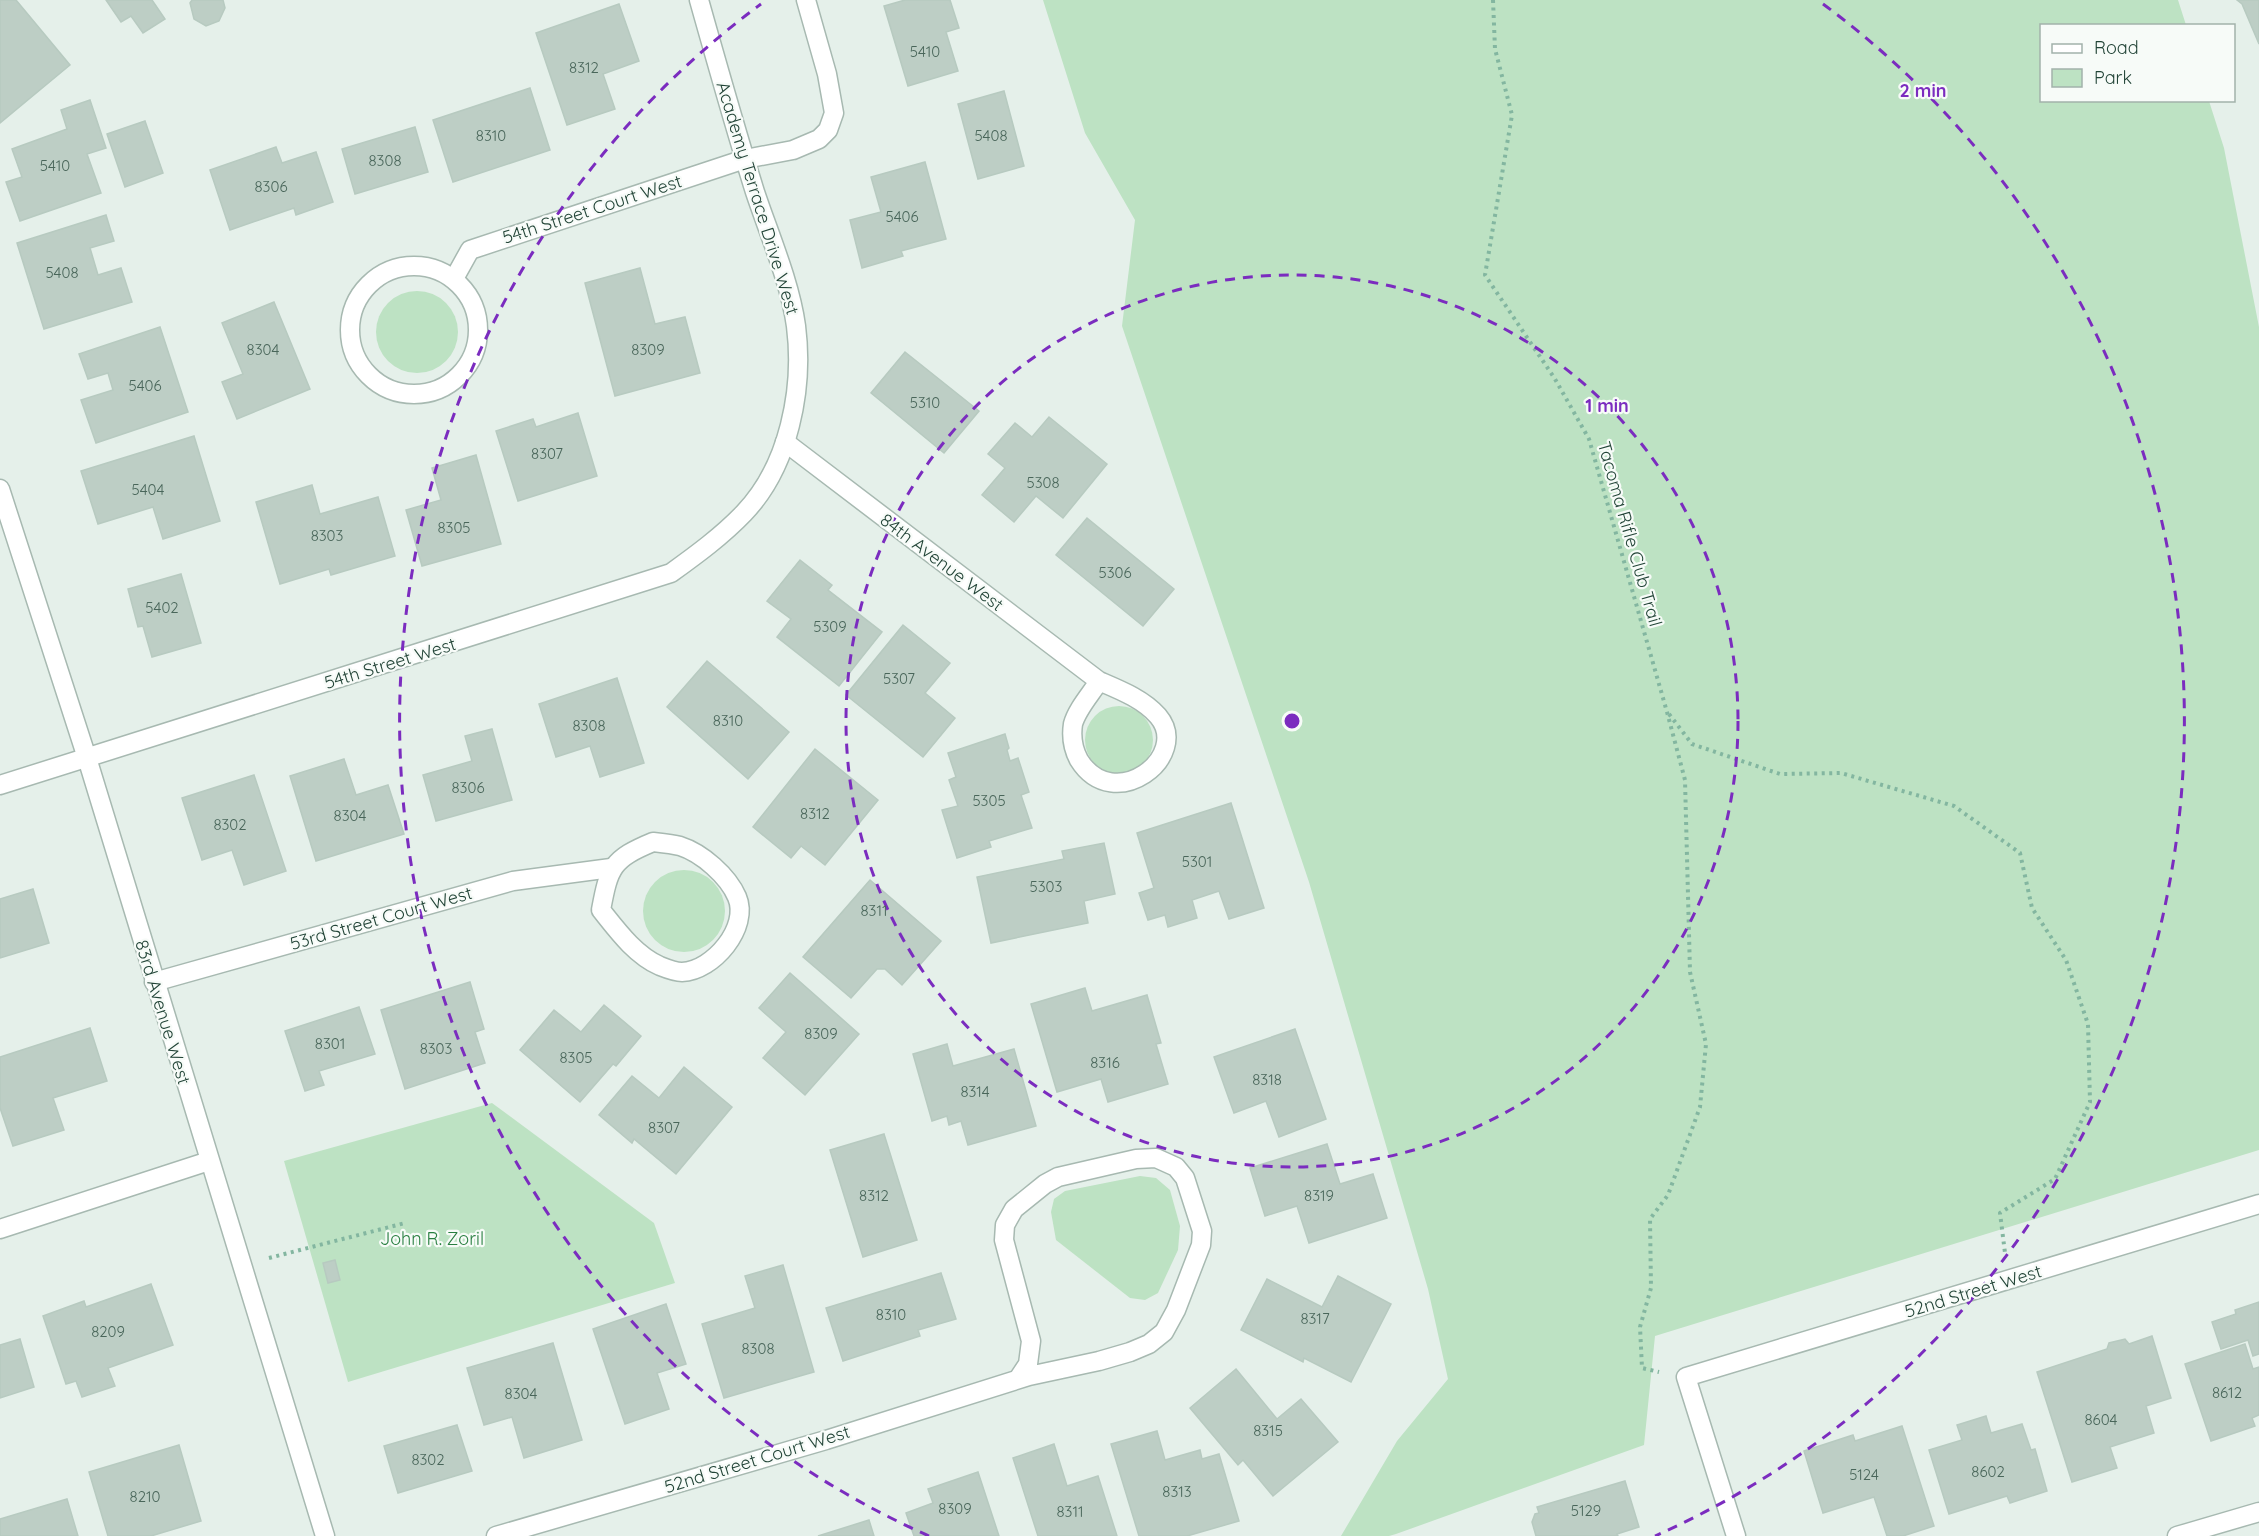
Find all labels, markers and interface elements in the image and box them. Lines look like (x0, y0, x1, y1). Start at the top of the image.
legend (2040, 24, 2235, 102)
text: Road (2094, 36, 2139, 59)
house number: 5410 (910, 42, 940, 61)
house number: 8312 (569, 58, 599, 77)
text: Park (2094, 66, 2132, 89)
street label: Academy Terrace Drive West (712, 79, 804, 317)
text: 2 min (1900, 79, 1946, 102)
house number: 8310 (476, 126, 506, 145)
house number: 5408 (974, 126, 1008, 145)
house number: 8308 (369, 151, 402, 170)
house number: 5410 (40, 156, 70, 175)
street label: 54th Street Court West (499, 169, 685, 249)
house number: 8306 (255, 177, 287, 196)
house number: 5406 (885, 207, 919, 226)
house number: 5408 (45, 263, 79, 282)
house number: 8304 (247, 340, 279, 359)
house number: 8309 (631, 340, 665, 359)
house number: 5406 (128, 376, 162, 395)
house number: 5310 (910, 393, 940, 412)
text: 1 min (1585, 394, 1629, 417)
street label: Tacoma Rifle Club Trail (1593, 439, 1667, 629)
house number: 8307 (531, 444, 563, 463)
house number: 5308 (1026, 473, 1060, 492)
house number: 5404 (132, 480, 165, 499)
street label: 84th Avenue West (876, 508, 1008, 616)
house number: 8305 (437, 518, 471, 537)
house number: 8303 (311, 526, 344, 545)
house number: 5306 (1098, 563, 1132, 582)
house number: 5402 (145, 598, 179, 617)
house number: 5309 (813, 617, 847, 636)
street label: 54th Street West (321, 632, 459, 694)
house number: 5307 (883, 669, 915, 688)
house number: 8310 (713, 711, 743, 730)
centre of rings (1282, 711, 1302, 731)
house number: 8308 (573, 716, 606, 735)
house number: 8306 (452, 778, 484, 797)
house number: 5305 (972, 791, 1006, 810)
house number: 8312 (800, 804, 830, 823)
house number: 8304 (334, 806, 366, 825)
house number: 8302 (213, 815, 247, 834)
house number: 5301 (1182, 852, 1212, 871)
house number: 5303 (1030, 877, 1063, 896)
street label: 53rd Street Court West (287, 881, 475, 955)
house number: 8311 (860, 901, 888, 920)
street label: 83rd Avenue West (130, 937, 196, 1087)
house number: 8309 (804, 1024, 838, 1043)
house number: 8301 (315, 1034, 345, 1053)
house number: 8303 (420, 1039, 453, 1058)
house number: 8305 (559, 1048, 593, 1067)
house number: 8316 (1090, 1053, 1120, 1072)
house number: 8318 (1252, 1070, 1282, 1089)
house number: 8314 (960, 1082, 990, 1101)
house number: 8307 (648, 1118, 680, 1137)
house number: 8312 (859, 1186, 889, 1205)
house number: 8319 (1304, 1186, 1334, 1205)
park label: John R. Zoril (380, 1227, 484, 1250)
street label: 52nd Street West (1902, 1259, 2044, 1323)
house number: 8310 (876, 1305, 906, 1324)
house number: 8317 (1300, 1309, 1330, 1328)
house number: 8209 (91, 1322, 125, 1341)
house number: 8308 (742, 1339, 775, 1358)
house number: 8612 (2212, 1383, 2242, 1402)
house number: 8304 (505, 1384, 537, 1403)
house number: 8604 (2084, 1410, 2118, 1429)
street label: 52nd Street Court West (661, 1420, 853, 1498)
house number: 8315 (1253, 1421, 1283, 1440)
house number: 8302 (411, 1450, 445, 1469)
house number: 8602 (1971, 1462, 2005, 1481)
house number: 5124 (1849, 1465, 1879, 1484)
house number: 8313 (1162, 1482, 1192, 1501)
house number: 8210 (130, 1487, 161, 1506)
house number: 8309 (938, 1499, 972, 1518)
house number: 5129 (1571, 1501, 1601, 1520)
house number: 8311 (1056, 1502, 1084, 1521)

